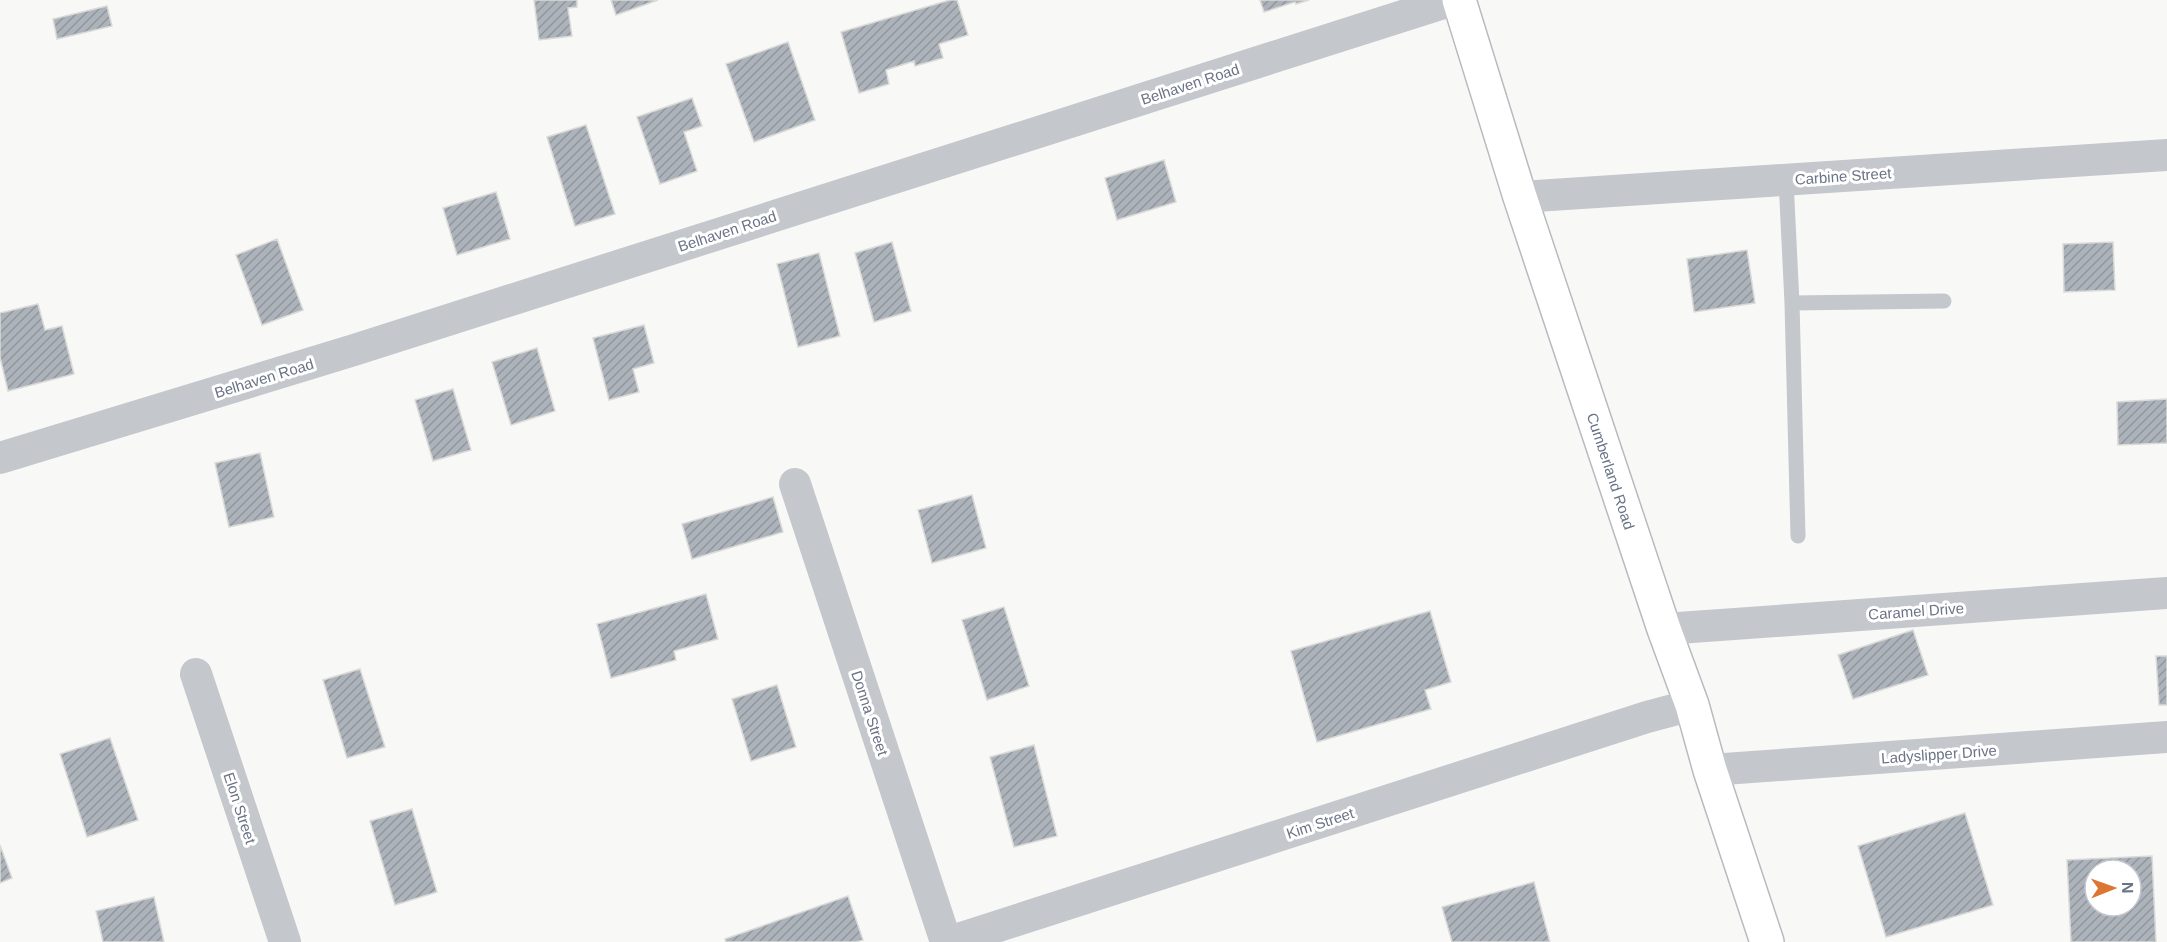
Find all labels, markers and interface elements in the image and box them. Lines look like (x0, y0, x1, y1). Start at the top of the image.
street label: Belhaven Road (1139, 60, 1241, 108)
street label: Carbine Street (1794, 164, 1893, 188)
street label: Belhaven Road (676, 207, 778, 255)
street label: Belhaven Road (212, 355, 316, 401)
street label: Cumberland Road (1584, 410, 1639, 531)
street label: Caramel Drive (1868, 599, 1964, 623)
street label: Donna Street (848, 668, 892, 758)
street label: Ladyslipper Drive (1881, 741, 1997, 767)
street label: Elon Street (220, 770, 260, 847)
street label: Kim Street (1284, 804, 1357, 842)
north arrow (2083, 858, 2143, 918)
text: N (2119, 882, 2136, 894)

